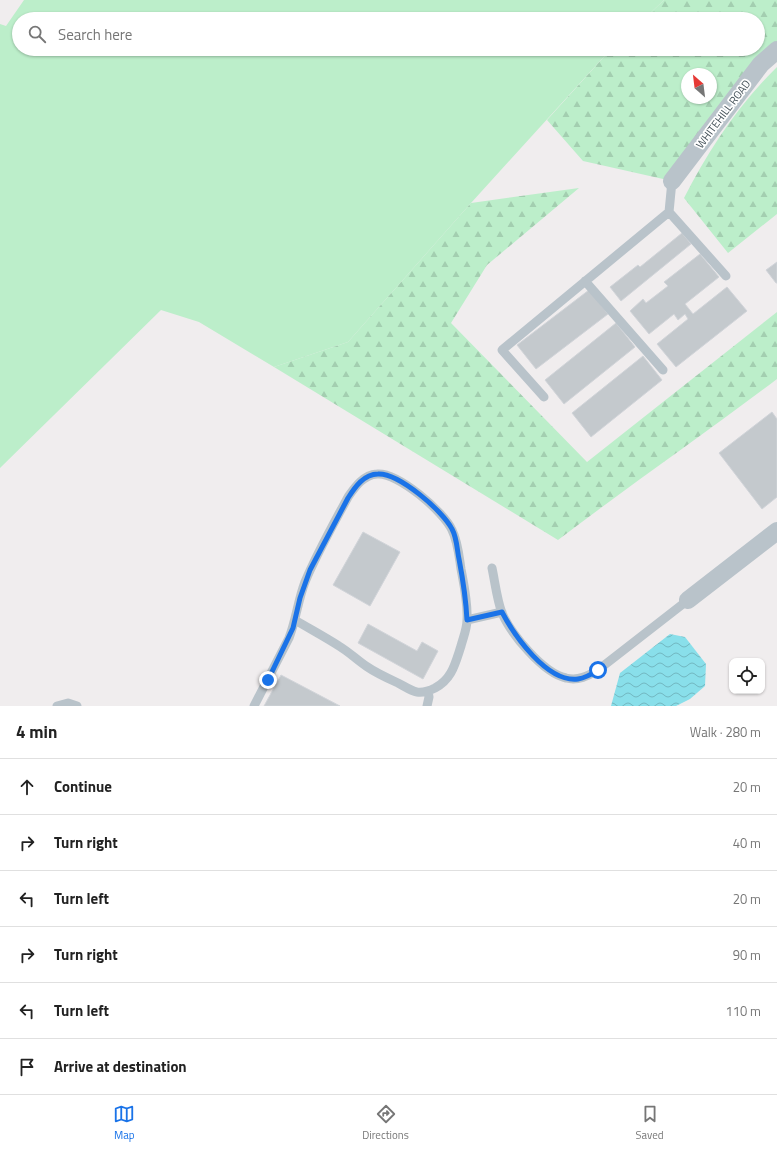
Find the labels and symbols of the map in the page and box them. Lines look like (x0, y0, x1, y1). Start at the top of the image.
north arrow (681, 68, 717, 104)
street label: WHITEHILL ROAD (692, 76, 754, 152)
route start (589, 661, 607, 679)
route end (259, 671, 277, 689)

